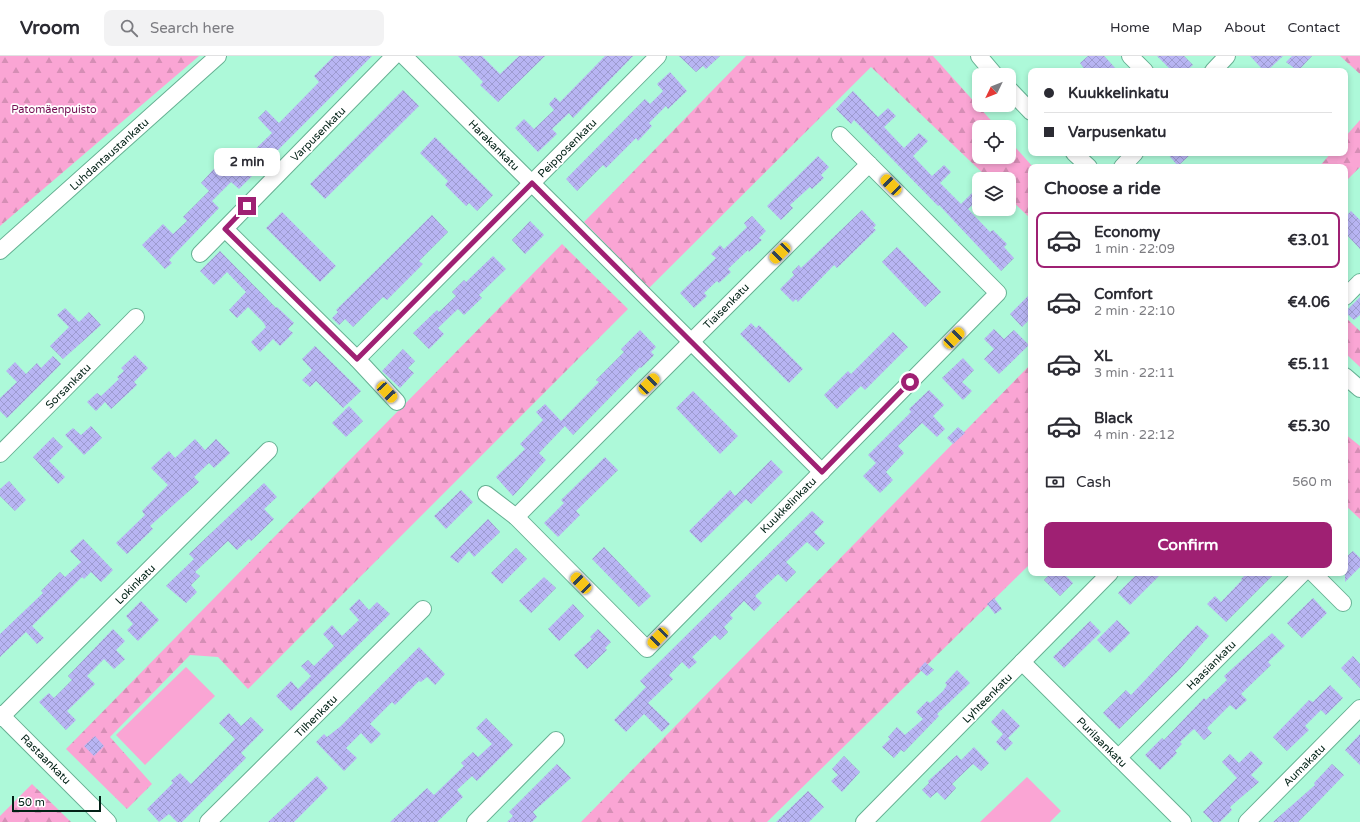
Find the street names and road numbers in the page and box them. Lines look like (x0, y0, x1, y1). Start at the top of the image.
street label: Varpusenkatu (288, 104, 348, 164)
street label: Luhdantaustankatu (67, 116, 151, 193)
street label: Peipposenkatu (535, 116, 599, 180)
street label: Harakankatu (466, 117, 522, 173)
street label: Tiaisenkatu (701, 281, 752, 332)
street label: Sorsankatu (43, 361, 94, 412)
street label: Kuukkelinkatu (758, 475, 819, 536)
street label: Lokinkatu (113, 562, 158, 607)
street label: Haasiankatu (1184, 638, 1239, 693)
street label: Lyhteenkatu (960, 671, 1015, 726)
street label: Tilhenkatu (292, 692, 340, 740)
street label: Purilaankatu (1074, 715, 1129, 770)
street label: Rastaankatu (18, 732, 73, 787)
street label: Aumakatu (1281, 742, 1328, 789)

